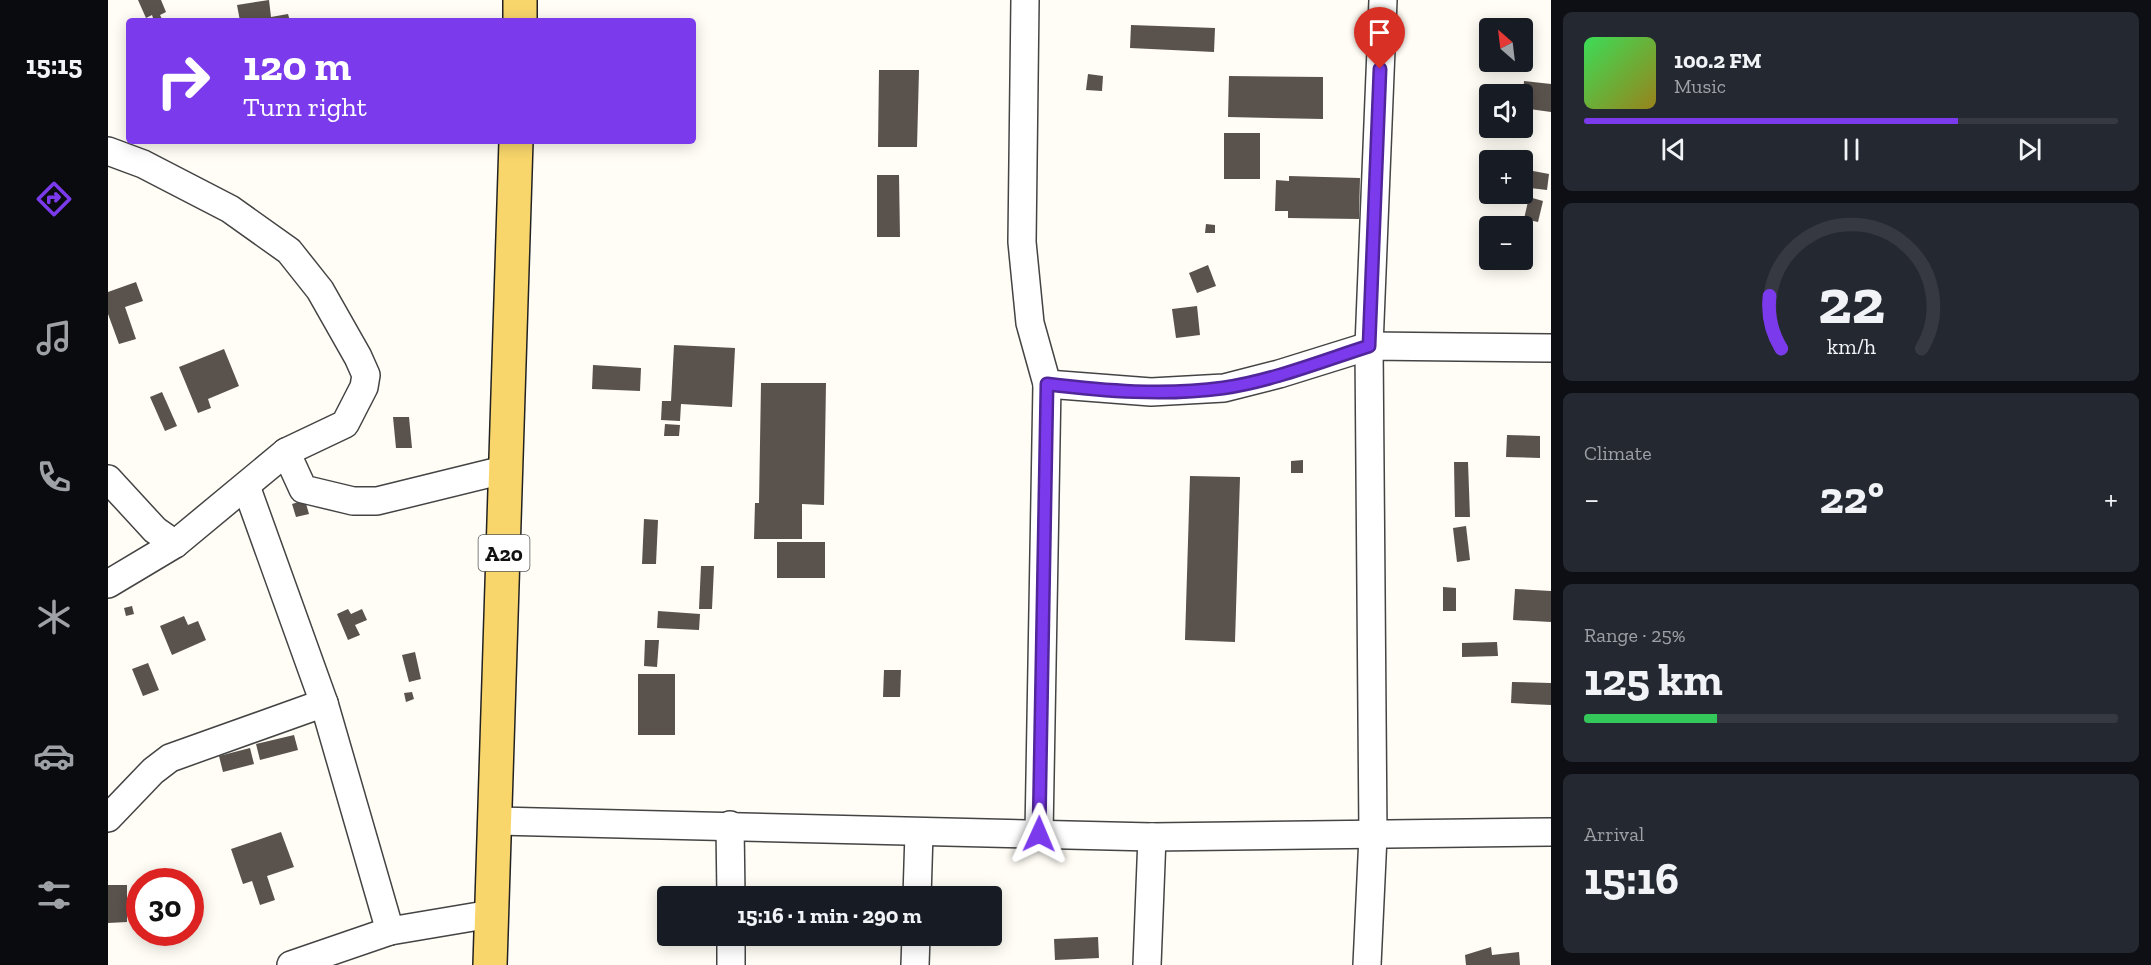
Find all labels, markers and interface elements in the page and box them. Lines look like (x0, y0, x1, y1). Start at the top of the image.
pin (1354, 7, 1405, 69)
icon: arrive (1363, 16, 1396, 49)
north arrow (1479, 18, 1533, 72)
map controls (1479, 18, 1533, 270)
text: 120 m (243, 40, 351, 91)
icon: right (144, 42, 222, 120)
text: 100.2 FM (1674, 47, 1761, 74)
text: 15:15 (26, 49, 82, 81)
text: Music (1674, 74, 1726, 98)
button: sound (1479, 84, 1533, 138)
text: Turn right (243, 91, 367, 123)
icon: previous (1657, 133, 1690, 166)
icon: pause (1835, 133, 1868, 166)
icon: next (2013, 133, 2046, 166)
button: + (1479, 150, 1533, 204)
icon: directions (33, 178, 75, 220)
button: − (1479, 216, 1533, 270)
text: 22 (1817, 264, 1885, 339)
icon: music (33, 317, 75, 359)
text: km/h (1827, 334, 1875, 359)
text: Climate (1584, 441, 1652, 465)
icon: phone (33, 456, 75, 498)
text: 22° (1819, 471, 1884, 525)
text: − (1584, 479, 1599, 518)
text: + (2104, 479, 2118, 518)
road number: A20 (478, 535, 530, 571)
icon: climate (33, 596, 75, 638)
text: Range · 25% (1584, 623, 1686, 647)
text: 125 km (1584, 653, 1723, 707)
icon: car (33, 735, 75, 777)
position arrow (1007, 802, 1071, 866)
text: Arrival (1584, 822, 1644, 846)
text: 15:16 (1584, 852, 1679, 906)
speed limit sign: 30 (126, 868, 204, 946)
icon: filters (33, 874, 75, 916)
text: 15:16 · 1 min · 290 m (737, 902, 922, 929)

